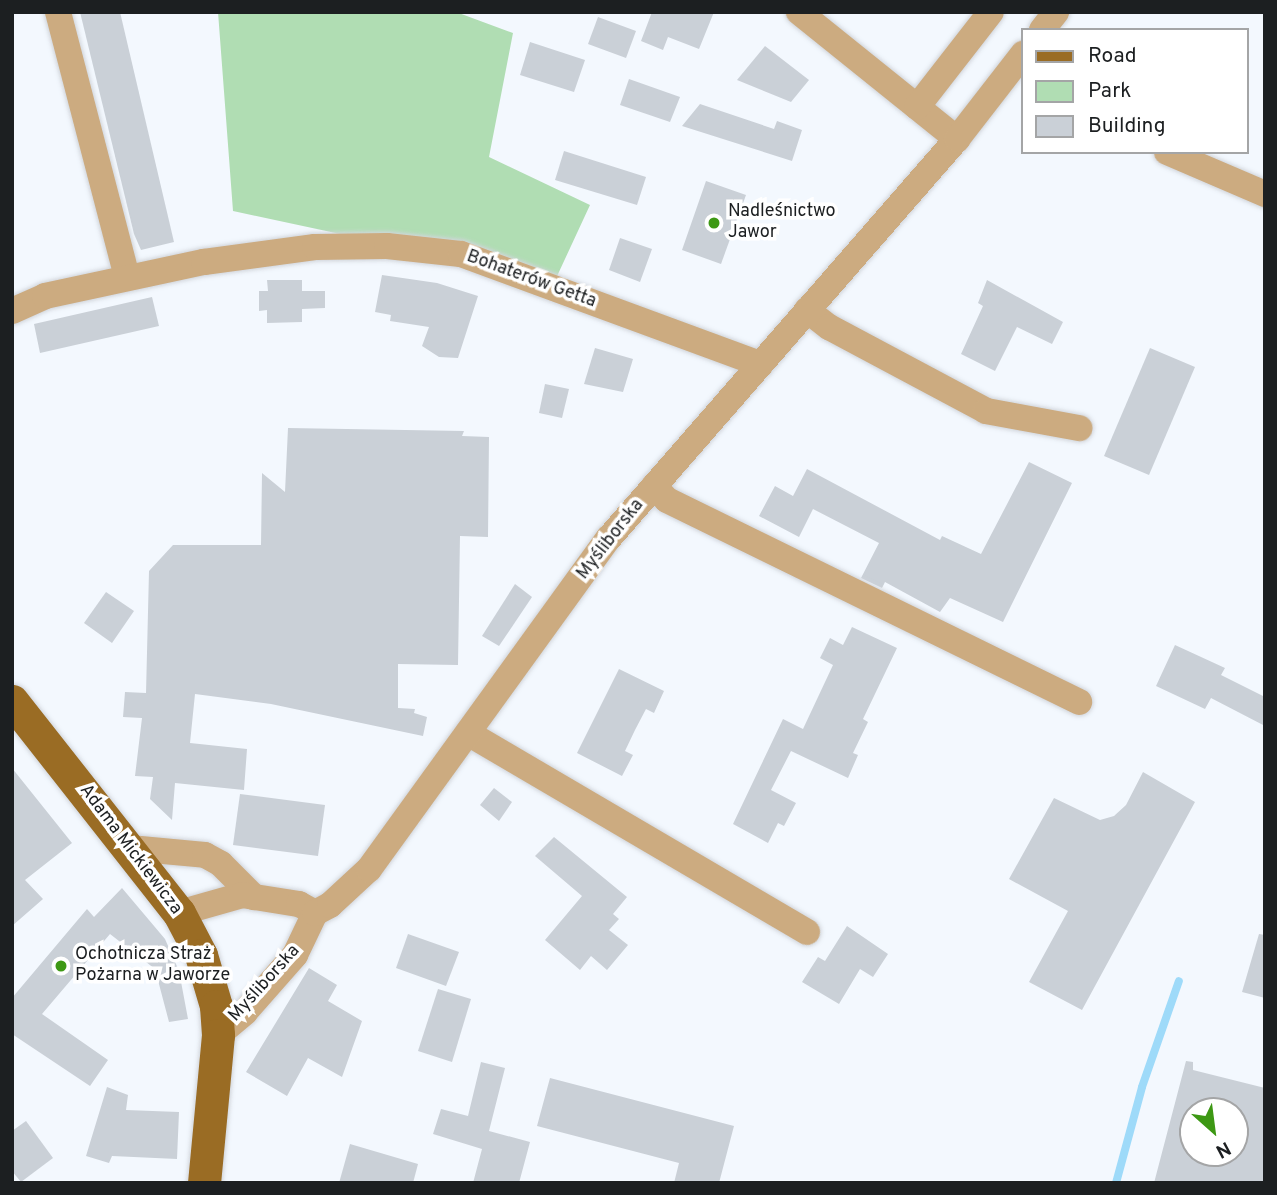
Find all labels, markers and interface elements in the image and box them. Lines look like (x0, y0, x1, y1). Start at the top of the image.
legend (1021, 28, 1249, 154)
text: Road (1088, 43, 1137, 70)
text: Park (1088, 78, 1131, 105)
text: Building (1088, 113, 1166, 140)
place label: Nadleśnictwo Jawor (728, 202, 836, 244)
marker: Nadleśnictwo Jawor (706, 215, 722, 231)
street label: Bohaterów Getta (463, 247, 599, 313)
street label: Myśliborska (573, 496, 649, 584)
street label: Adama Mickiewicza (74, 781, 186, 919)
street label: Myśliborska (225, 941, 305, 1027)
place label: Ochotnicza Straż Pożarna w Jaworze (75, 945, 230, 988)
marker: Ochotnicza Straż Pożarna w Jaworze (53, 958, 69, 974)
north arrow (1179, 1097, 1249, 1167)
text: N (1211, 1135, 1235, 1163)

